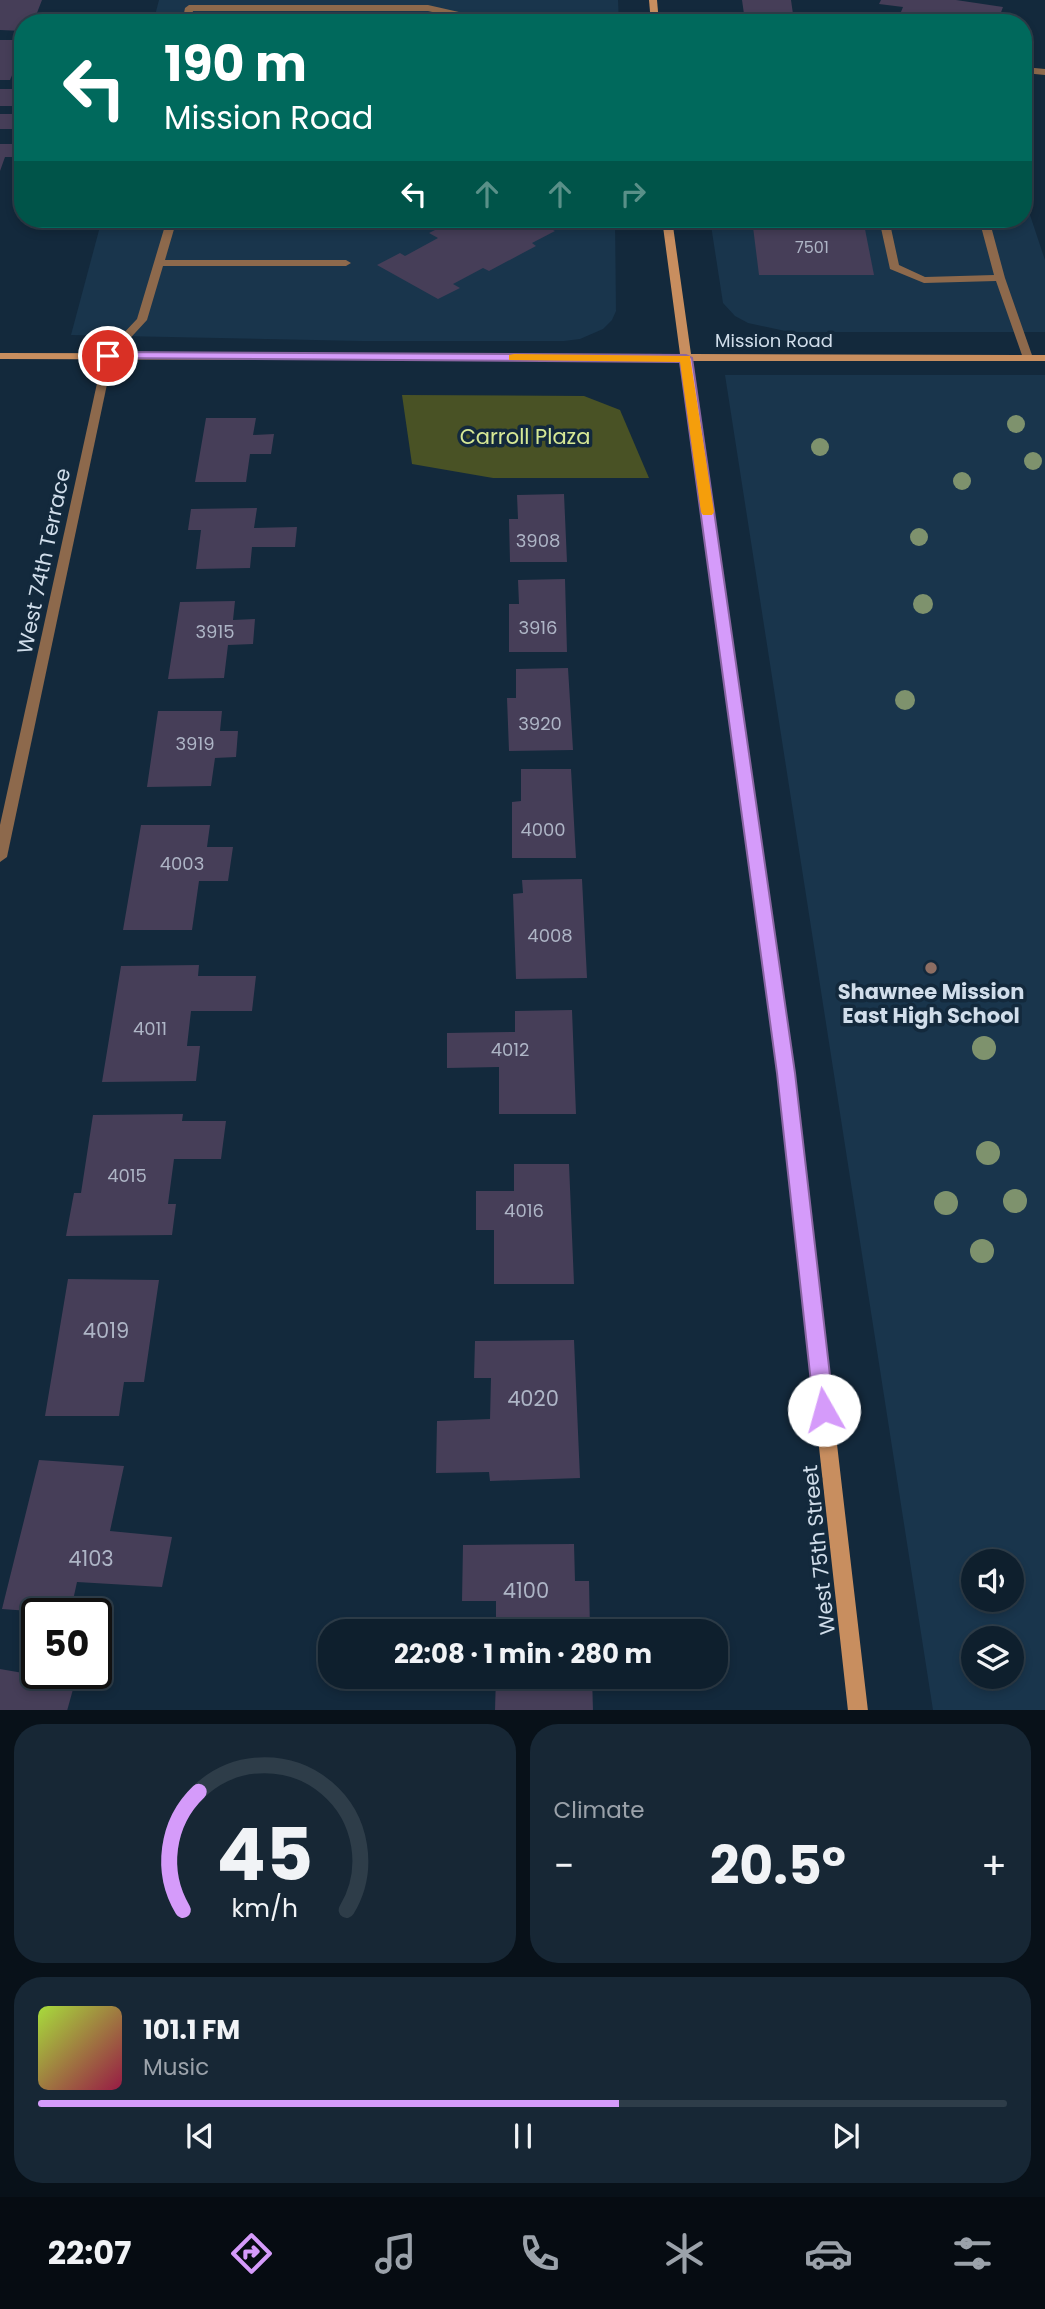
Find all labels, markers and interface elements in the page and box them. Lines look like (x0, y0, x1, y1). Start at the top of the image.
text: 190 m (164, 30, 307, 98)
icon: left (49, 42, 140, 133)
text: Mission Road (164, 95, 373, 140)
icon: left (395, 175, 433, 213)
icon: ahead (468, 175, 506, 213)
icon: ahead (541, 175, 579, 213)
icon: right (614, 175, 652, 213)
house number: 7501 (795, 236, 829, 259)
pin (78, 326, 138, 386)
street label: Mission Road (715, 328, 833, 353)
icon: arrive (89, 337, 127, 375)
park label: Carroll Plaza (460, 422, 590, 451)
street label: West 74th Terrace (10, 465, 77, 656)
house number: 3908 (516, 528, 560, 553)
house number: 3916 (518, 615, 558, 640)
house number: 3915 (195, 619, 235, 644)
house number: 3920 (518, 711, 562, 736)
house number: 3919 (175, 731, 215, 756)
house number: 4000 (520, 817, 566, 842)
house number: 4003 (160, 851, 204, 876)
house number: 4008 (527, 923, 573, 948)
marker: Shawnee Mission East High School (923, 960, 939, 976)
place label: Shawnee Mission East High School (838, 977, 1024, 1030)
house number: 4011 (133, 1016, 167, 1041)
house number: 4012 (491, 1037, 529, 1062)
house number: 4015 (107, 1163, 147, 1188)
house number: 4016 (504, 1198, 544, 1223)
house number: 4019 (83, 1316, 129, 1345)
position arrow (787, 1373, 861, 1447)
house number: 4020 (507, 1384, 559, 1413)
street label: West 75th Street (795, 1464, 842, 1636)
house number: 4103 (68, 1544, 114, 1573)
map controls (961, 1549, 1024, 1689)
button: sound (961, 1549, 1024, 1612)
house number: 4100 (503, 1576, 549, 1605)
speed limit sign: 50 (21, 1598, 112, 1689)
button: layers (961, 1626, 1024, 1689)
text: 22:08 · 1 min · 280 m (394, 1636, 652, 1672)
text: Climate (554, 1794, 644, 1826)
text: 45 (216, 1804, 313, 1905)
text: 20.5° (710, 1829, 846, 1902)
text: − (554, 1839, 574, 1892)
text: + (981, 1839, 1007, 1892)
text: km/h (231, 1890, 298, 1925)
text: 101.1 FM (143, 2012, 240, 2048)
text: Music (143, 2051, 209, 2083)
icon: previous (181, 2117, 219, 2155)
icon: pause (504, 2117, 542, 2155)
icon: next (827, 2117, 865, 2155)
icon: directions (227, 2229, 276, 2278)
icon: music (371, 2229, 420, 2278)
icon: phone (515, 2229, 564, 2278)
icon: climate (660, 2229, 709, 2278)
icon: car (804, 2229, 853, 2278)
icon: filters (948, 2229, 997, 2278)
text: 22:07 (48, 2230, 131, 2275)

